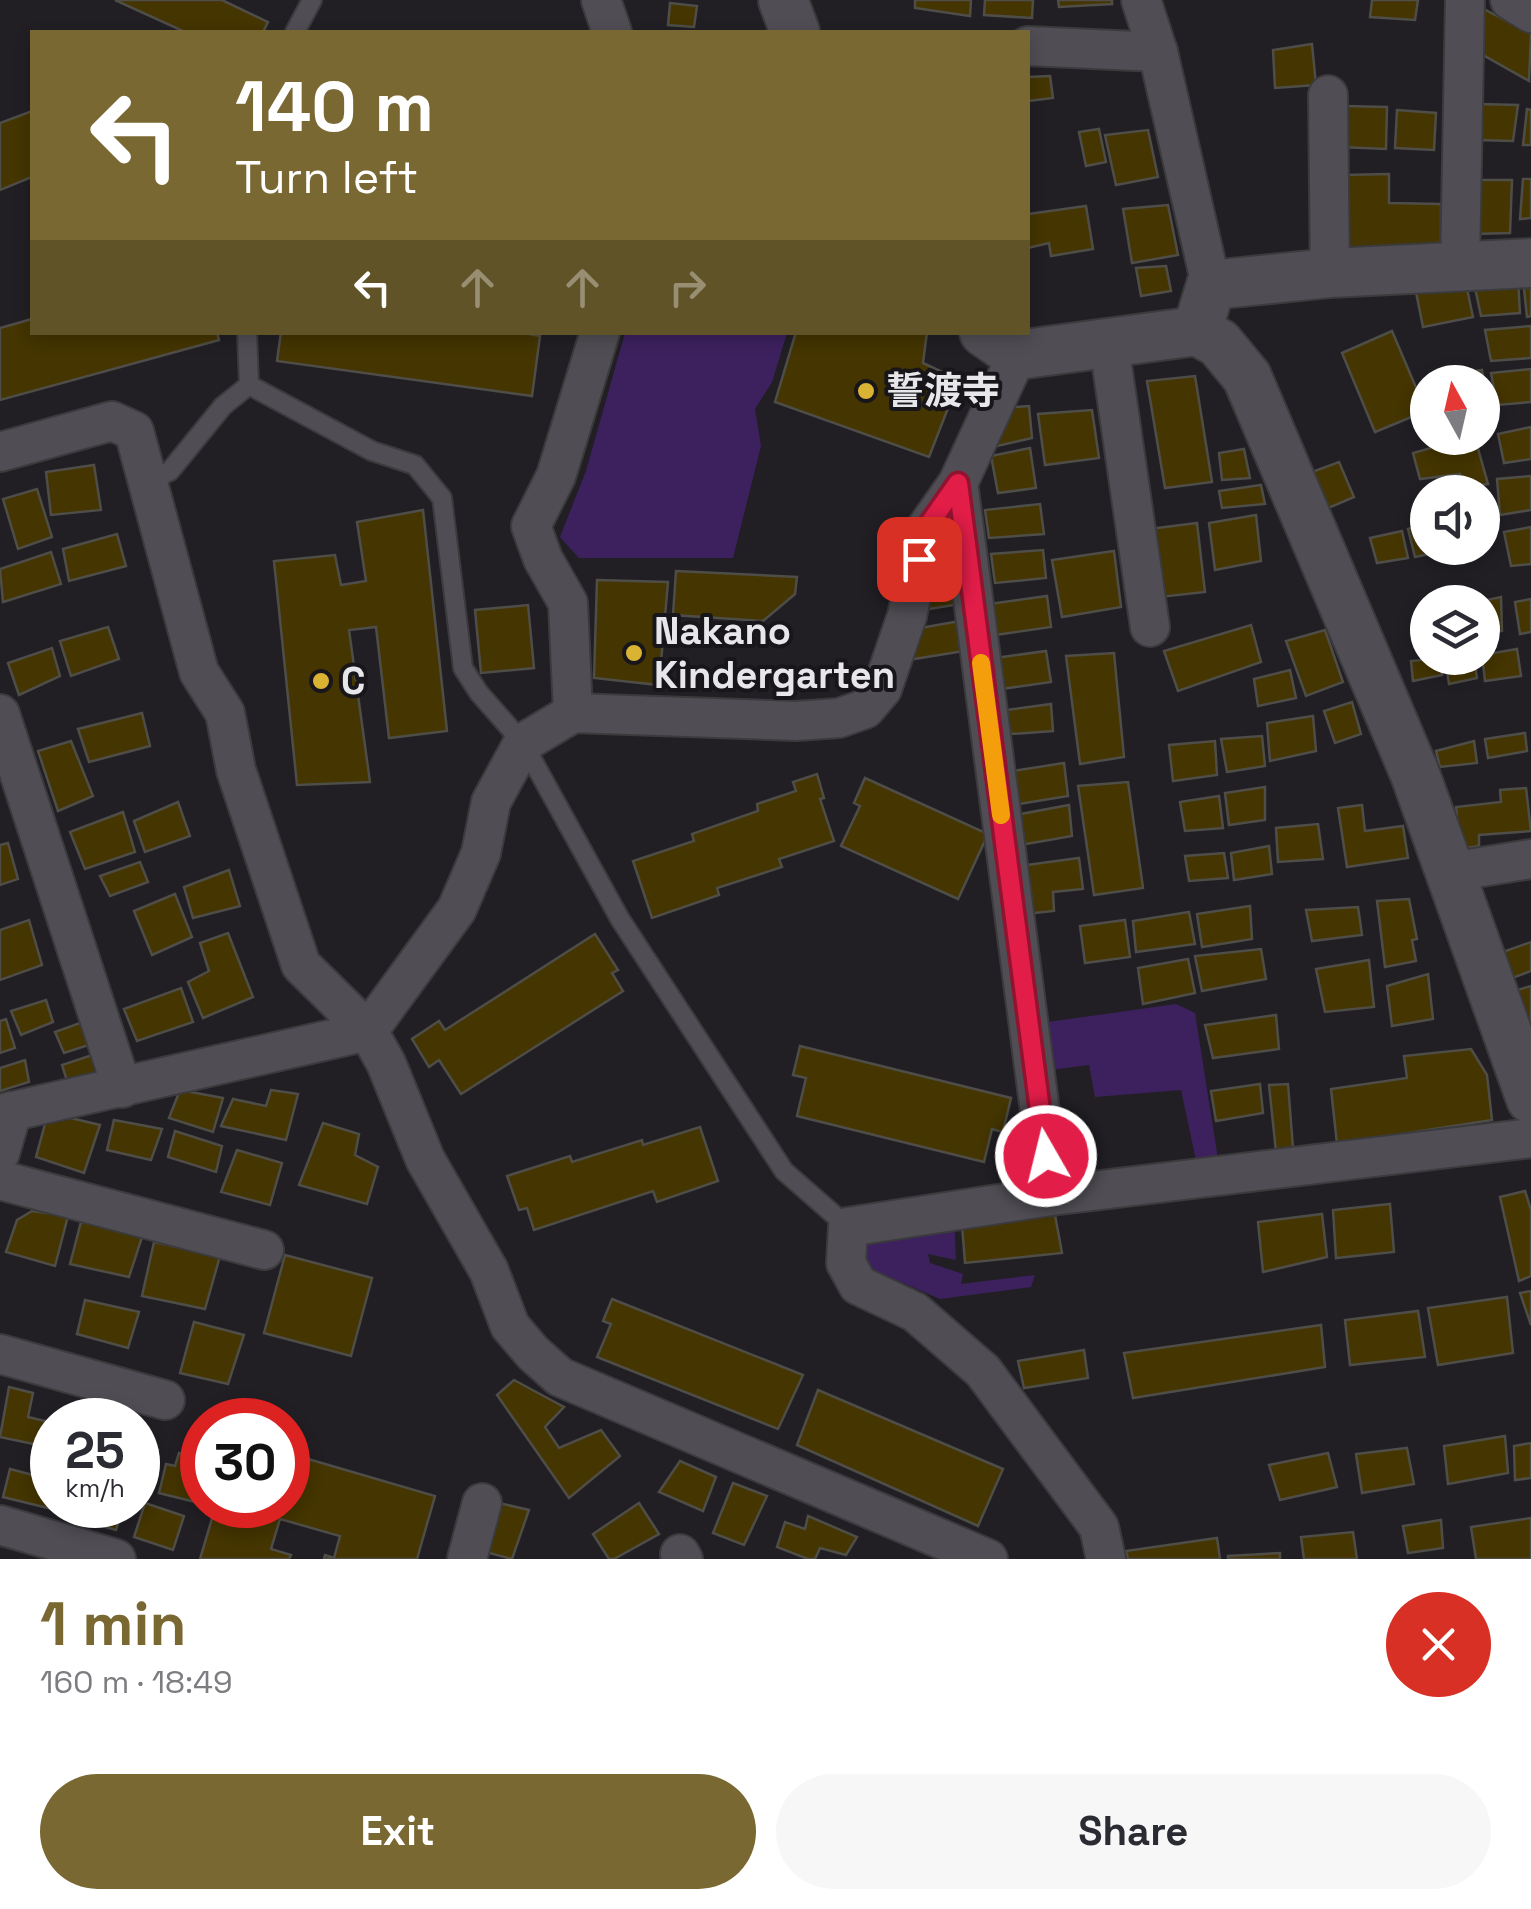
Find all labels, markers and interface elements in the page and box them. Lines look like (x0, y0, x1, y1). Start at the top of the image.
text: 140 m (235, 62, 434, 151)
icon: left (70, 70, 200, 200)
text: Turn left (235, 149, 418, 206)
icon: left (345, 260, 400, 315)
icon: ahead (450, 260, 505, 315)
icon: ahead (555, 260, 610, 315)
icon: right (660, 260, 715, 315)
north arrow (1410, 365, 1500, 455)
map controls (1410, 365, 1500, 675)
place label: 誓渡寺 (886, 367, 1000, 415)
marker: 誓渡寺 (855, 380, 877, 402)
button: sound (1410, 475, 1500, 565)
pin (877, 517, 962, 602)
icon: arrive (892, 532, 947, 587)
button: layers (1410, 585, 1500, 675)
place label: Nakano Kindergarten (654, 607, 895, 699)
marker: Nakano Kindergarten (623, 642, 645, 664)
place label: C (341, 657, 365, 705)
marker: C (310, 670, 332, 692)
position arrow (994, 1104, 1098, 1208)
speed limit sign: 30 (180, 1398, 310, 1528)
text: 25 (65, 1419, 125, 1483)
text: km/h (65, 1472, 125, 1504)
text: 1 min (40, 1586, 187, 1663)
button: close (1386, 1592, 1491, 1697)
text: 160 m · 18:49 (40, 1662, 233, 1702)
button: Exit (40, 1774, 756, 1889)
button: Share (776, 1774, 1491, 1889)

